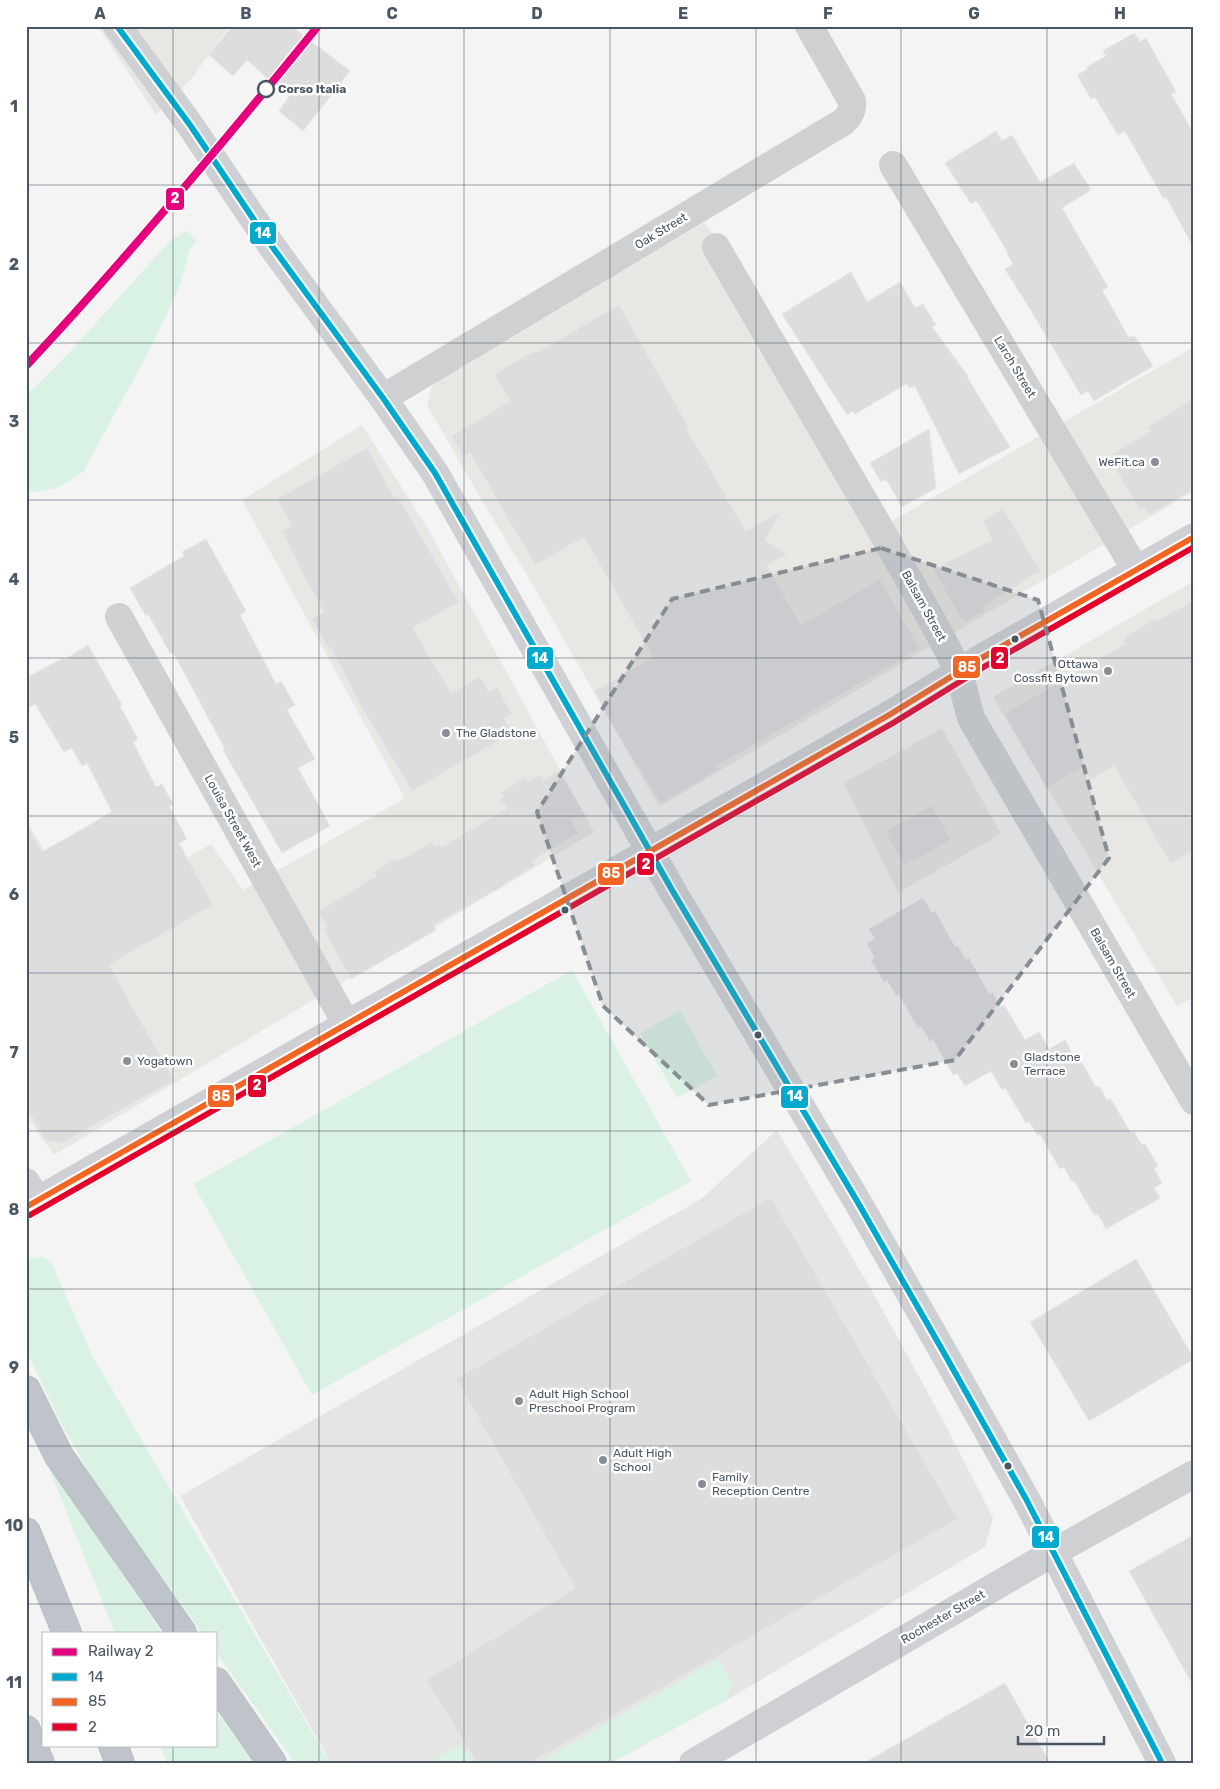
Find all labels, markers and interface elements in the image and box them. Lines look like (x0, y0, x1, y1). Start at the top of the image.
text: A (94, 4, 106, 23)
text: B (240, 4, 252, 23)
text: C (386, 4, 398, 23)
text: D (531, 4, 543, 23)
text: E (678, 4, 688, 23)
text: F (823, 4, 833, 23)
text: G (968, 4, 980, 23)
text: H (1114, 4, 1126, 23)
marker: Corso Italia (257, 80, 275, 98)
place label: Corso Italia (278, 82, 346, 96)
text: 1 (10, 97, 18, 116)
line badge: 2 (165, 187, 185, 211)
text: 2 (170, 190, 180, 207)
street label: Oak Street (632, 210, 690, 252)
line badge: 14 (249, 221, 277, 245)
text: 14 (255, 225, 272, 242)
text: 2 (9, 255, 19, 274)
street label: Larch Street (991, 334, 1039, 401)
text: 3 (9, 412, 19, 431)
place label: WeFit.ca (1098, 455, 1145, 469)
marker: WeFit.ca (1149, 456, 1161, 468)
street label: Balsam Street (899, 568, 949, 644)
text: 4 (9, 570, 20, 589)
unlabelled marker (1010, 634, 1020, 644)
line badge: 14 (526, 646, 554, 670)
line badge: 2 (990, 646, 1009, 670)
text: 14 (532, 650, 549, 667)
text: 2 (995, 650, 1005, 667)
line badge: 85 (952, 655, 981, 679)
place label: Ottawa Cossfit Bytown (1014, 657, 1098, 685)
text: 85 (958, 659, 976, 676)
marker: Ottawa Cossfit Bytown (1102, 665, 1114, 677)
place label: The Gladstone (456, 726, 536, 740)
marker: The Gladstone (440, 727, 452, 739)
text: 5 (9, 728, 19, 747)
street label: Louisa Street West (202, 772, 264, 870)
line badge: 2 (636, 852, 655, 876)
text: 2 (641, 856, 651, 873)
line badge: 85 (597, 862, 625, 886)
text: 85 (602, 865, 620, 882)
text: 6 (9, 885, 19, 904)
unlabelled marker (560, 905, 570, 915)
street label: Balsam Street (1087, 925, 1139, 1001)
unlabelled marker (753, 1030, 763, 1040)
text: 7 (9, 1043, 19, 1062)
place label: Gladstone Terrace (1024, 1050, 1081, 1078)
place label: Yogatown (137, 1054, 193, 1068)
marker: Yogatown (121, 1055, 133, 1067)
marker: Gladstone Terrace (1008, 1058, 1020, 1070)
line badge: 2 (247, 1074, 267, 1098)
text: 2 (252, 1077, 262, 1094)
line badge: 85 (207, 1084, 235, 1108)
line badge: 14 (780, 1085, 809, 1109)
text: 85 (212, 1088, 230, 1105)
text: 14 (787, 1088, 804, 1105)
text: 8 (9, 1200, 20, 1219)
text: 9 (9, 1358, 19, 1377)
place label: Adult High School Preschool Program (529, 1387, 636, 1415)
marker: Adult High School Preschool Program (513, 1395, 525, 1407)
place label: Adult High School (613, 1446, 672, 1474)
marker: Adult High School (597, 1454, 609, 1466)
unlabelled marker (1003, 1461, 1013, 1471)
place label: Family Reception Centre (712, 1470, 810, 1498)
marker: Family Reception Centre (696, 1478, 708, 1490)
text: 10 (5, 1516, 24, 1535)
line badge: 14 (1031, 1525, 1060, 1549)
text: 14 (1038, 1529, 1055, 1546)
street label: Rochester Street (898, 1587, 988, 1647)
legend (42, 1632, 218, 1746)
text: Railway 2 (88, 1642, 154, 1660)
text: 14 (88, 1668, 104, 1686)
text: 11 (6, 1673, 22, 1692)
text: 85 (88, 1692, 107, 1710)
scale bar (1018, 1714, 1104, 1746)
text: 2 (88, 1718, 97, 1736)
text: 20 m (1025, 1722, 1060, 1740)

